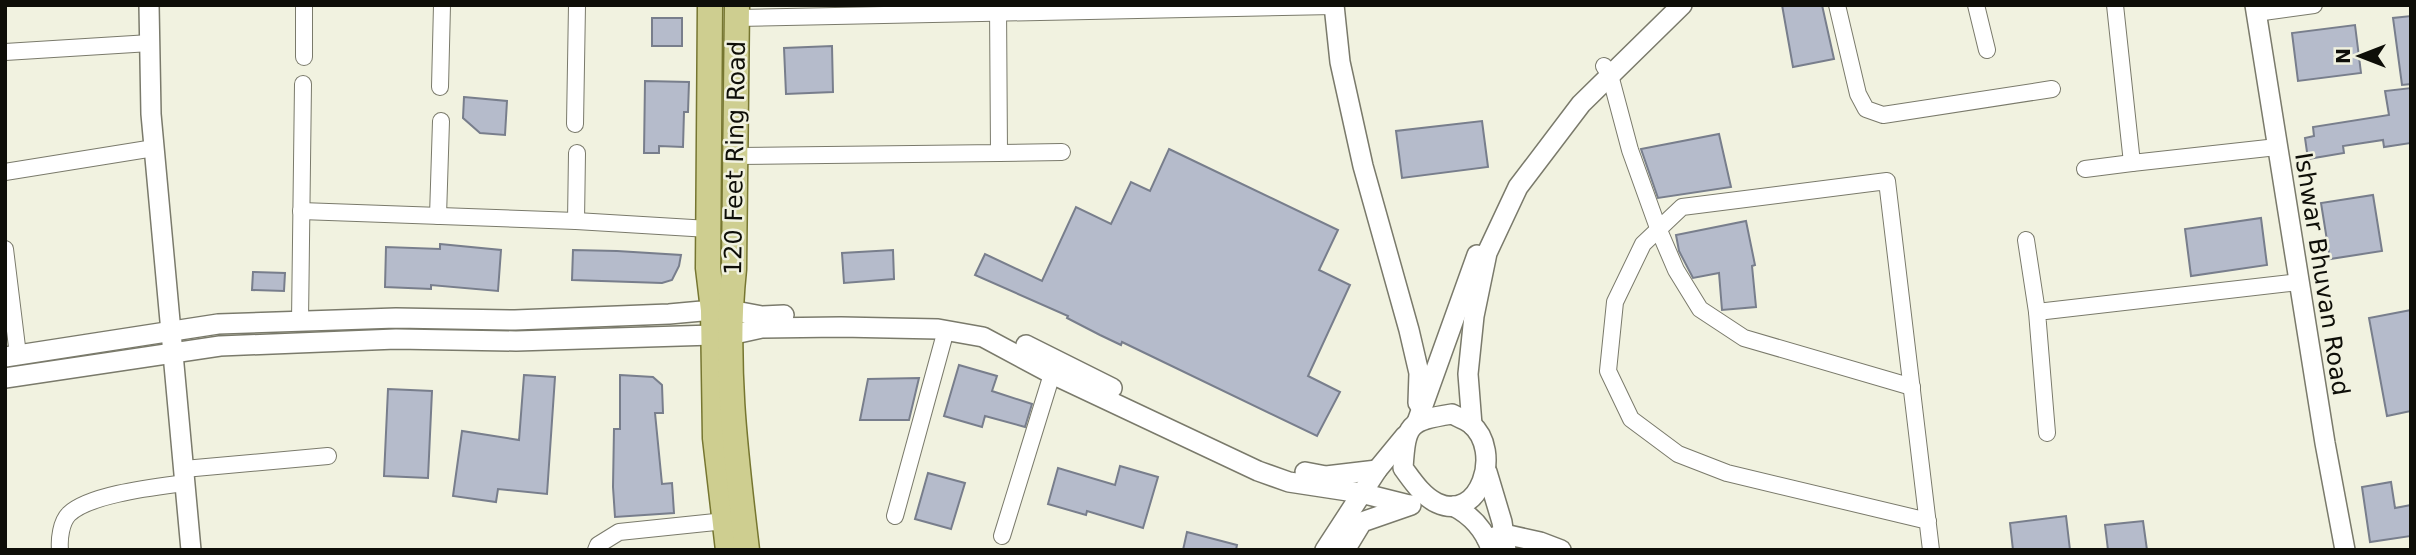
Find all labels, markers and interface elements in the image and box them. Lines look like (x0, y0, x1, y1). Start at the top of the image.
north arrow (2325, 21, 2395, 91)
street label: 120 Feet Ring Road (719, 41, 751, 275)
text: N (2332, 48, 2354, 64)
street label: Ishwar Bhuvan Road (2289, 151, 2355, 397)

